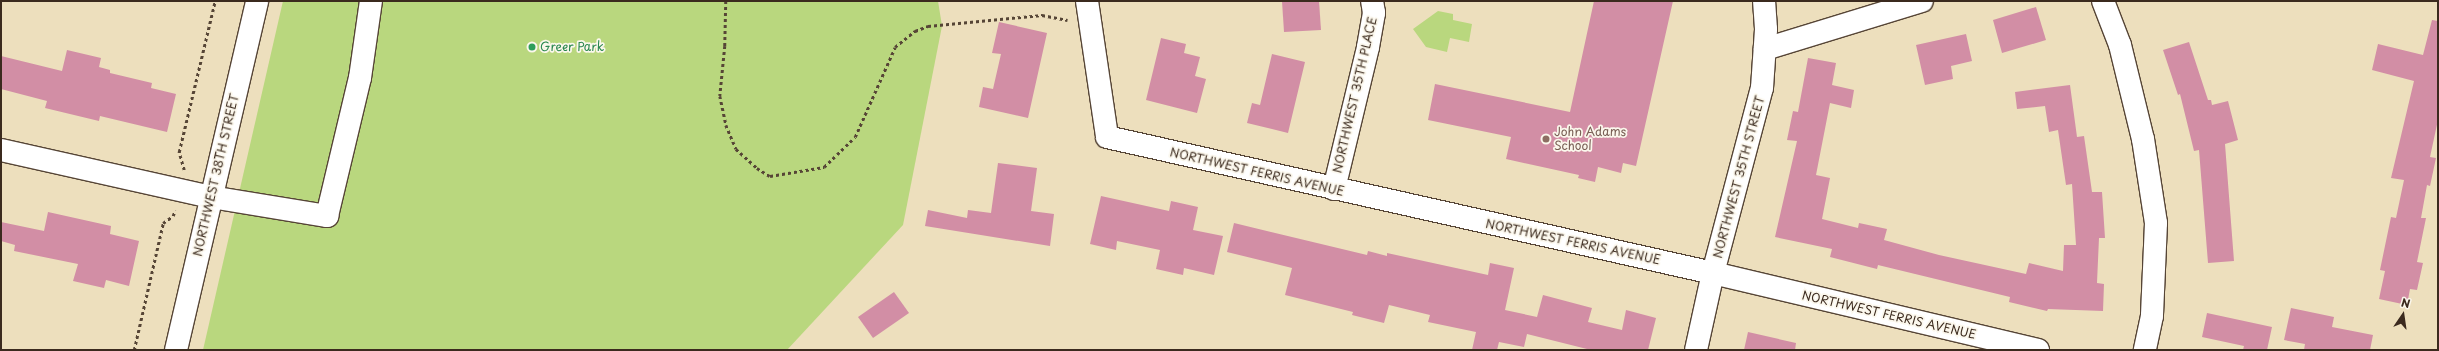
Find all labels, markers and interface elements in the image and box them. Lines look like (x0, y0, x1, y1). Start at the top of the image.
street label: NORTHWEST 35TH PLACE (1330, 16, 1380, 174)
place label: Greer Park (540, 40, 605, 54)
marker: Greer Park (527, 42, 537, 52)
street label: NORTHWEST 38TH STREET (190, 92, 242, 258)
street label: NORTHWEST 35TH STREET (1710, 94, 1768, 260)
place label: John Adams School (1554, 125, 1626, 153)
marker: John Adams School (1541, 134, 1551, 144)
street label: NORTHWEST FERRIS AVENUE (1168, 145, 1346, 199)
street label: NORTHWEST FERRIS AVENUE (1484, 216, 1662, 268)
street label: NORTHWEST FERRIS AVENUE (1800, 288, 1978, 342)
text: N (2400, 294, 2412, 312)
north arrow (2383, 295, 2423, 335)

